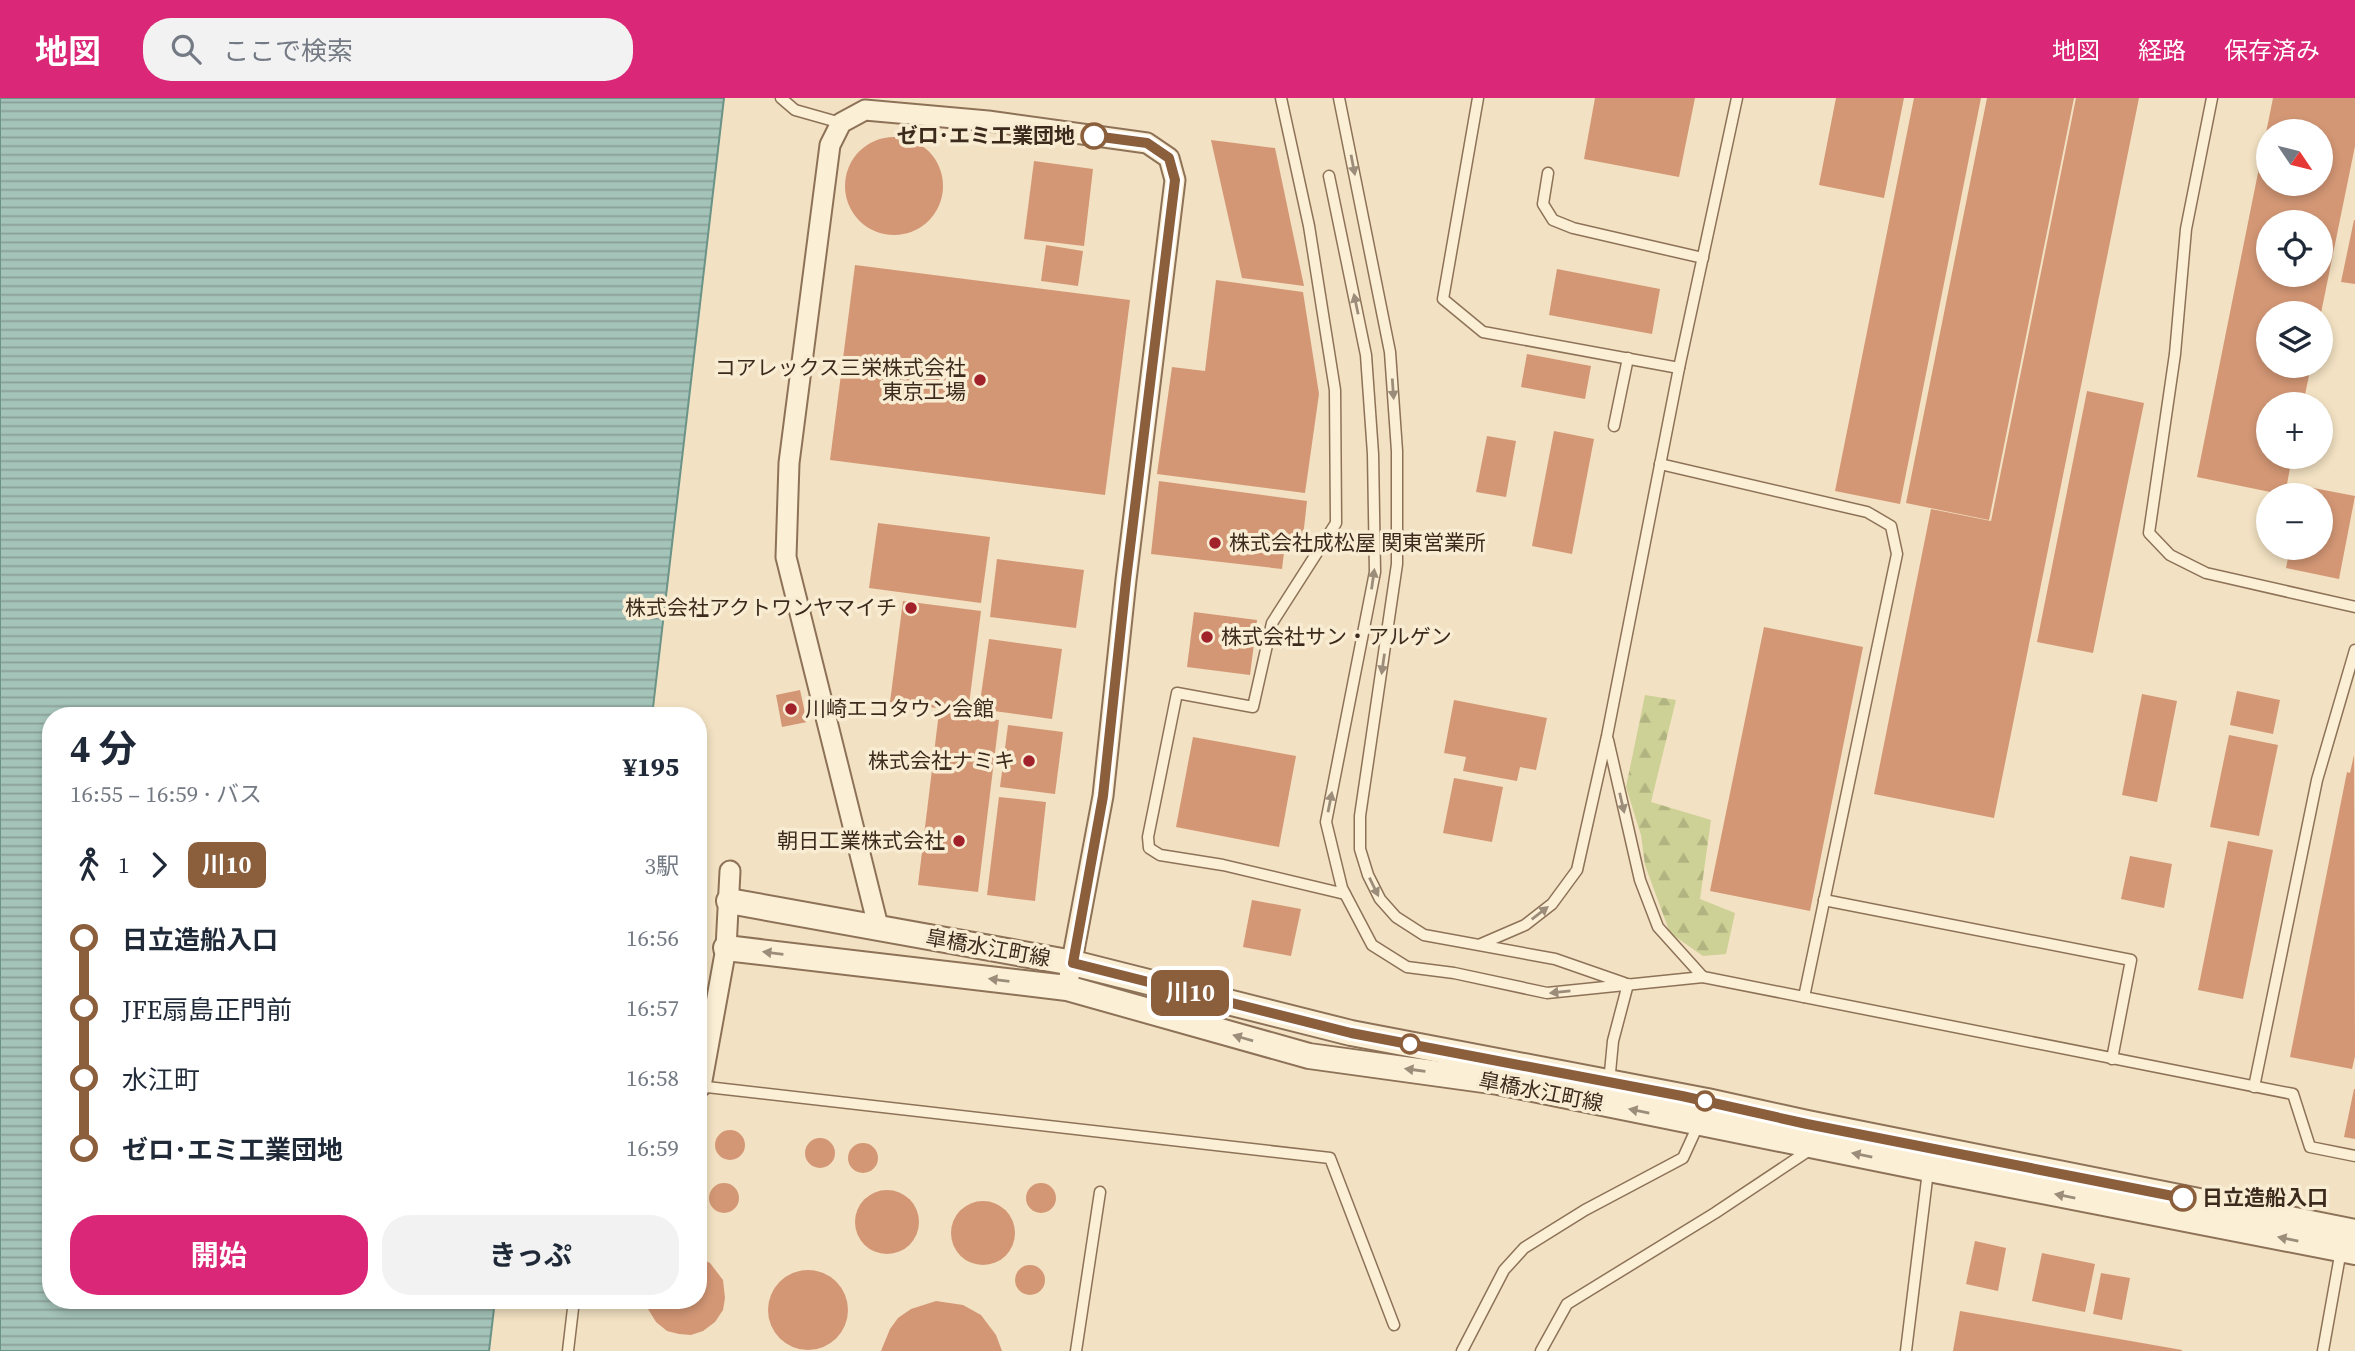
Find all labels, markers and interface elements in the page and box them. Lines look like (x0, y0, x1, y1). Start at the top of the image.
search box (143, 18, 633, 81)
text: 地図 (35, 29, 101, 74)
icon: search (167, 30, 205, 68)
text: ここで検索 (223, 33, 353, 69)
text: 地図 (2052, 34, 2100, 67)
text: 経路 (2138, 34, 2186, 67)
text: 保存済み (2224, 34, 2320, 67)
north arrow (2256, 119, 2333, 196)
map controls (2256, 119, 2333, 560)
place label: ゼロ･エミ工業団地 (897, 121, 1075, 150)
marker: ゼロ･エミ工業団地 (1081, 123, 1107, 149)
one-way arrow (1347, 154, 1358, 176)
button: locate (2256, 210, 2333, 287)
one-way arrow (1350, 293, 1361, 315)
button: layers (2256, 301, 2333, 378)
place label: コアレックス三栄株式会社 東京工場 (715, 353, 966, 406)
marker: コアレックス三栄株式会社 東京工場 (972, 372, 988, 388)
one-way arrow (1387, 378, 1398, 400)
button: + (2256, 392, 2333, 469)
button: − (2256, 483, 2333, 560)
place label: 株式会社成松屋 関東営業所 (1229, 528, 1486, 557)
marker: 株式会社成松屋 関東営業所 (1207, 535, 1223, 551)
one-way arrow (1368, 568, 1379, 590)
place label: 株式会社アクトワンヤマイチ (625, 593, 897, 622)
marker: 株式会社アクトワンヤマイチ (903, 600, 919, 616)
place label: 株式会社サン・アルゲン (1221, 622, 1452, 651)
marker: 株式会社サン・アルゲン (1199, 629, 1215, 645)
one-way arrow (1377, 653, 1388, 675)
place label: 川崎エコタウン会館 (805, 694, 994, 723)
marker: 川崎エコタウン会館 (783, 701, 799, 717)
text: 4 分 (70, 723, 137, 775)
place label: 株式会社ナミキ (868, 746, 1015, 775)
text: ¥195 (623, 749, 679, 785)
marker: 株式会社ナミキ (1021, 753, 1037, 769)
text: 16:55 – 16:59 · バス (70, 778, 262, 810)
one-way arrow (1324, 791, 1335, 813)
one-way arrow (1617, 792, 1628, 814)
place label: 朝日工業株式会社 (777, 826, 945, 855)
marker: 朝日工業株式会社 (951, 833, 967, 849)
icon: walk (70, 846, 108, 884)
icon: forward (140, 846, 178, 884)
text: 川10 (202, 848, 252, 881)
text: 1 (118, 849, 130, 881)
text: 3駅 (645, 850, 679, 882)
one-way arrow (1368, 877, 1380, 897)
one-way arrow (1531, 907, 1549, 921)
text: 日立造船入口 (122, 922, 278, 958)
text: 16:56 (626, 922, 679, 954)
street label: 皐橋水江町線 (924, 922, 1053, 973)
one-way arrow (762, 948, 784, 959)
line badge: 川10 (1150, 970, 1230, 1016)
one-way arrow (988, 975, 1010, 986)
text: 川10 (1165, 976, 1215, 1009)
one-way arrow (1549, 986, 1571, 997)
text: JFE扇島正門前 (122, 992, 292, 1028)
text: 16:57 (626, 992, 679, 1024)
one-way arrow (1232, 1032, 1253, 1042)
unlabelled marker (1400, 1034, 1420, 1054)
text: 水江町 (122, 1062, 200, 1098)
text: 16:58 (626, 1062, 679, 1094)
one-way arrow (1404, 1065, 1426, 1076)
street label: 皐橋水江町線 (1476, 1065, 1606, 1118)
unlabelled marker (1695, 1091, 1715, 1111)
one-way arrow (1628, 1105, 1650, 1116)
text: ゼロ･エミ工業団地 (122, 1132, 343, 1168)
text: 16:59 (626, 1132, 679, 1164)
one-way arrow (1851, 1150, 1873, 1161)
place label: 日立造船入口 (2202, 1183, 2328, 1212)
marker: 日立造船入口 (2170, 1185, 2196, 1211)
one-way arrow (2054, 1190, 2076, 1201)
button: 開始 (70, 1215, 368, 1295)
button: きっぷ (382, 1215, 679, 1295)
one-way arrow (2277, 1233, 2299, 1244)

